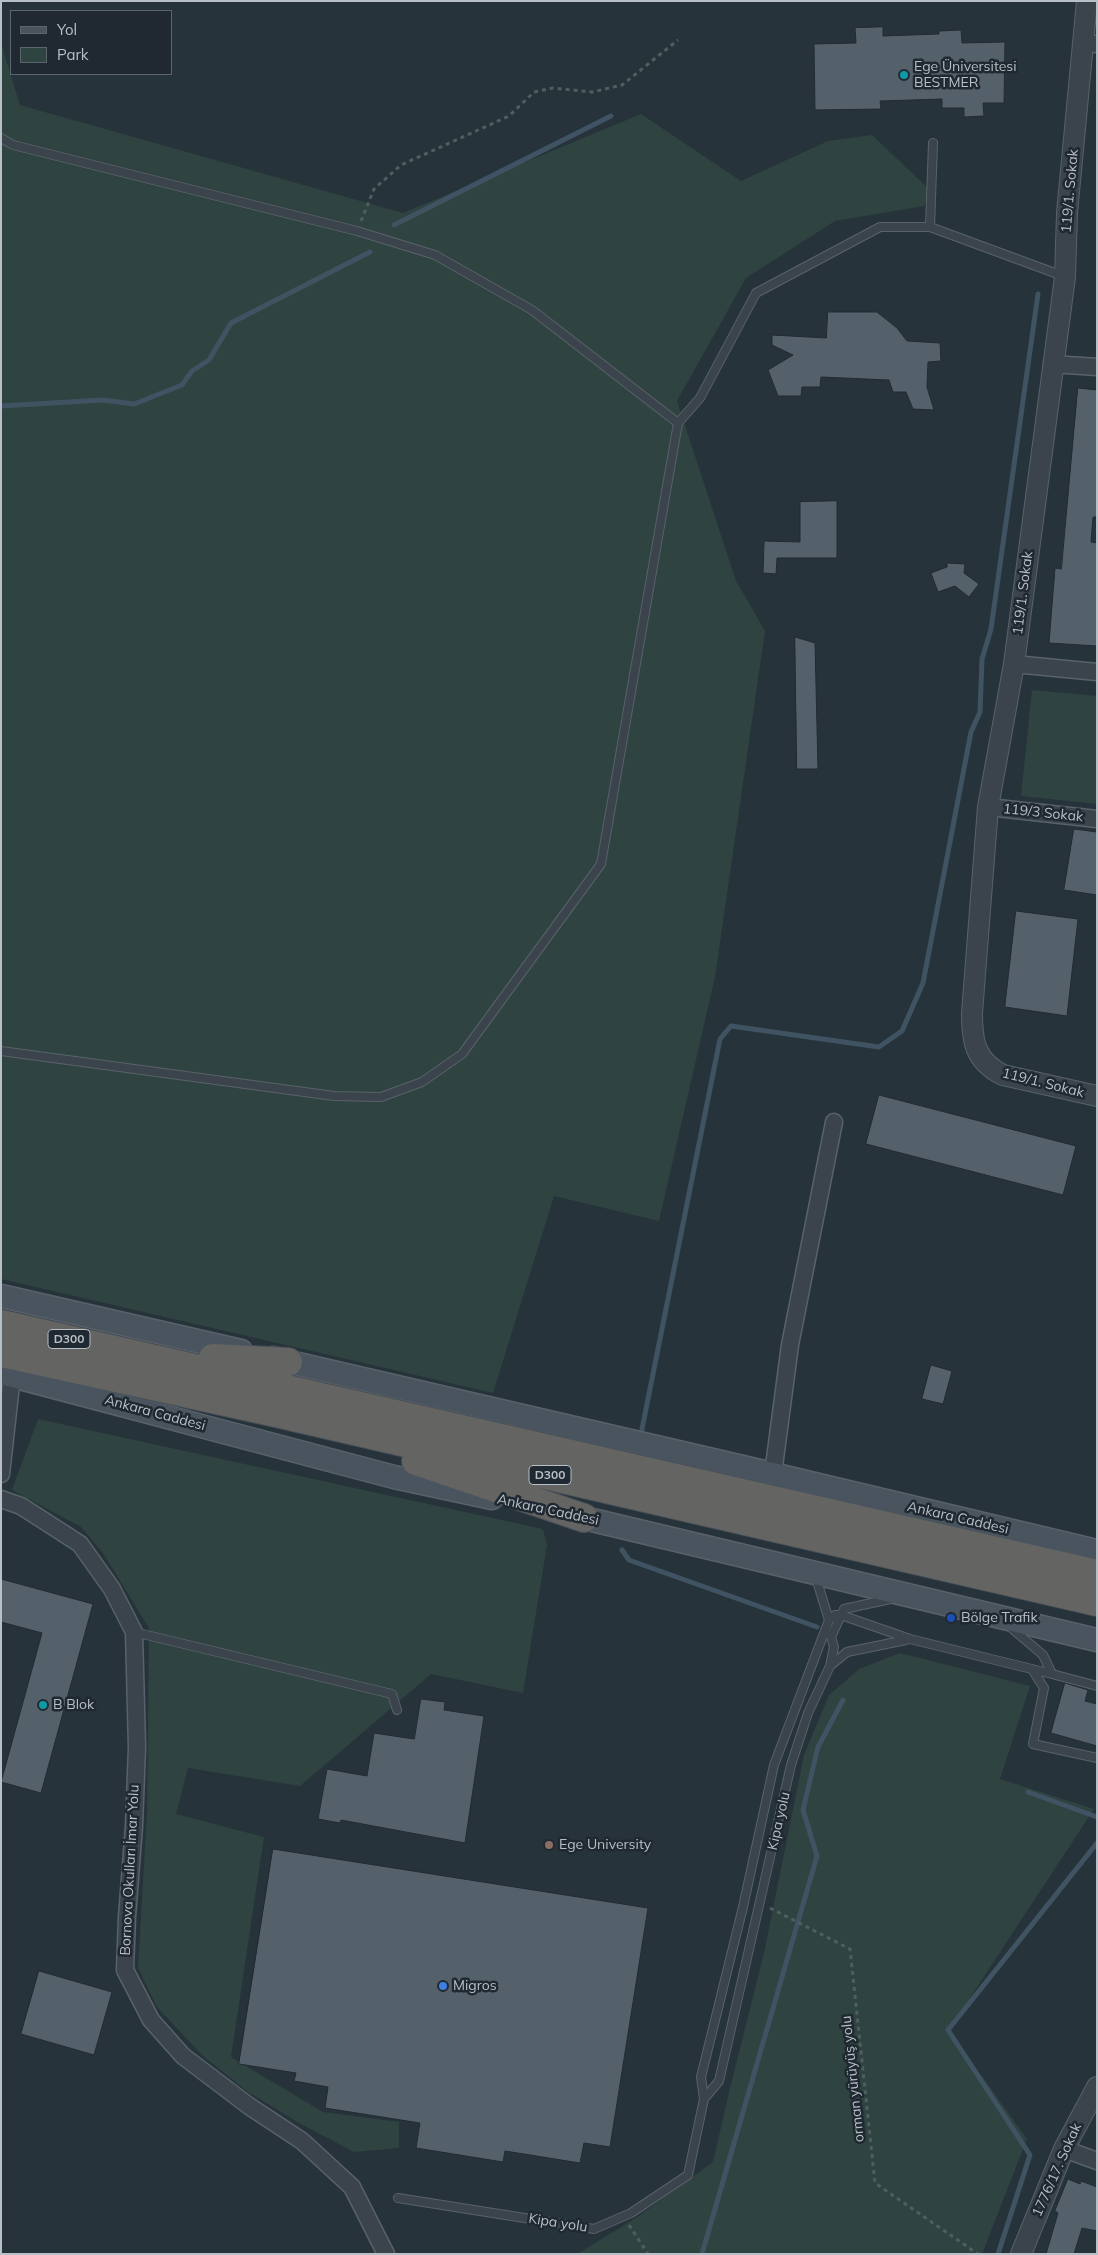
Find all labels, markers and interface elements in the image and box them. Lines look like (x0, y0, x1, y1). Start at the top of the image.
legend (10, 10, 172, 75)
text: Yol (57, 20, 77, 39)
text: Park (57, 45, 89, 64)
place label: Ege Üniversitesi BESTMER (914, 59, 1017, 92)
marker: Ege Üniversitesi BESTMER (898, 69, 910, 81)
street label: 119/1. Sokak (1058, 148, 1082, 234)
street label: 119/1. Sokak (1010, 550, 1036, 636)
street label: 119/3 Sokak (1002, 800, 1084, 826)
street label: 119/1. Sokak (1000, 1065, 1086, 1101)
road number: D300 (48, 1330, 90, 1348)
street label: Ankara Caddesi (103, 1391, 207, 1435)
road number: D300 (529, 1466, 571, 1484)
street label: Ankara Caddesi (496, 1491, 600, 1529)
street label: Ankara Caddesi (906, 1498, 1010, 1538)
place label: Bölge Trafik (961, 1610, 1038, 1626)
marker: Bölge Trafik (945, 1612, 957, 1624)
place label: B Blok (53, 1697, 94, 1713)
marker: B Blok (37, 1699, 49, 1711)
street label: Bornova Okulları İmar Yolu (117, 1784, 143, 1956)
street label: Kipa yolu (764, 1790, 794, 1852)
place label: Ege University (559, 1837, 651, 1853)
marker: Ege University (543, 1839, 555, 1851)
place label: Migros (453, 1978, 497, 1994)
marker: Migros (437, 1980, 449, 1992)
street label: orman yürüyüş yolu (838, 2015, 868, 2143)
street label: 1776/17. Sokak (1029, 2121, 1085, 2219)
street label: Kipa yolu (527, 2210, 589, 2236)

